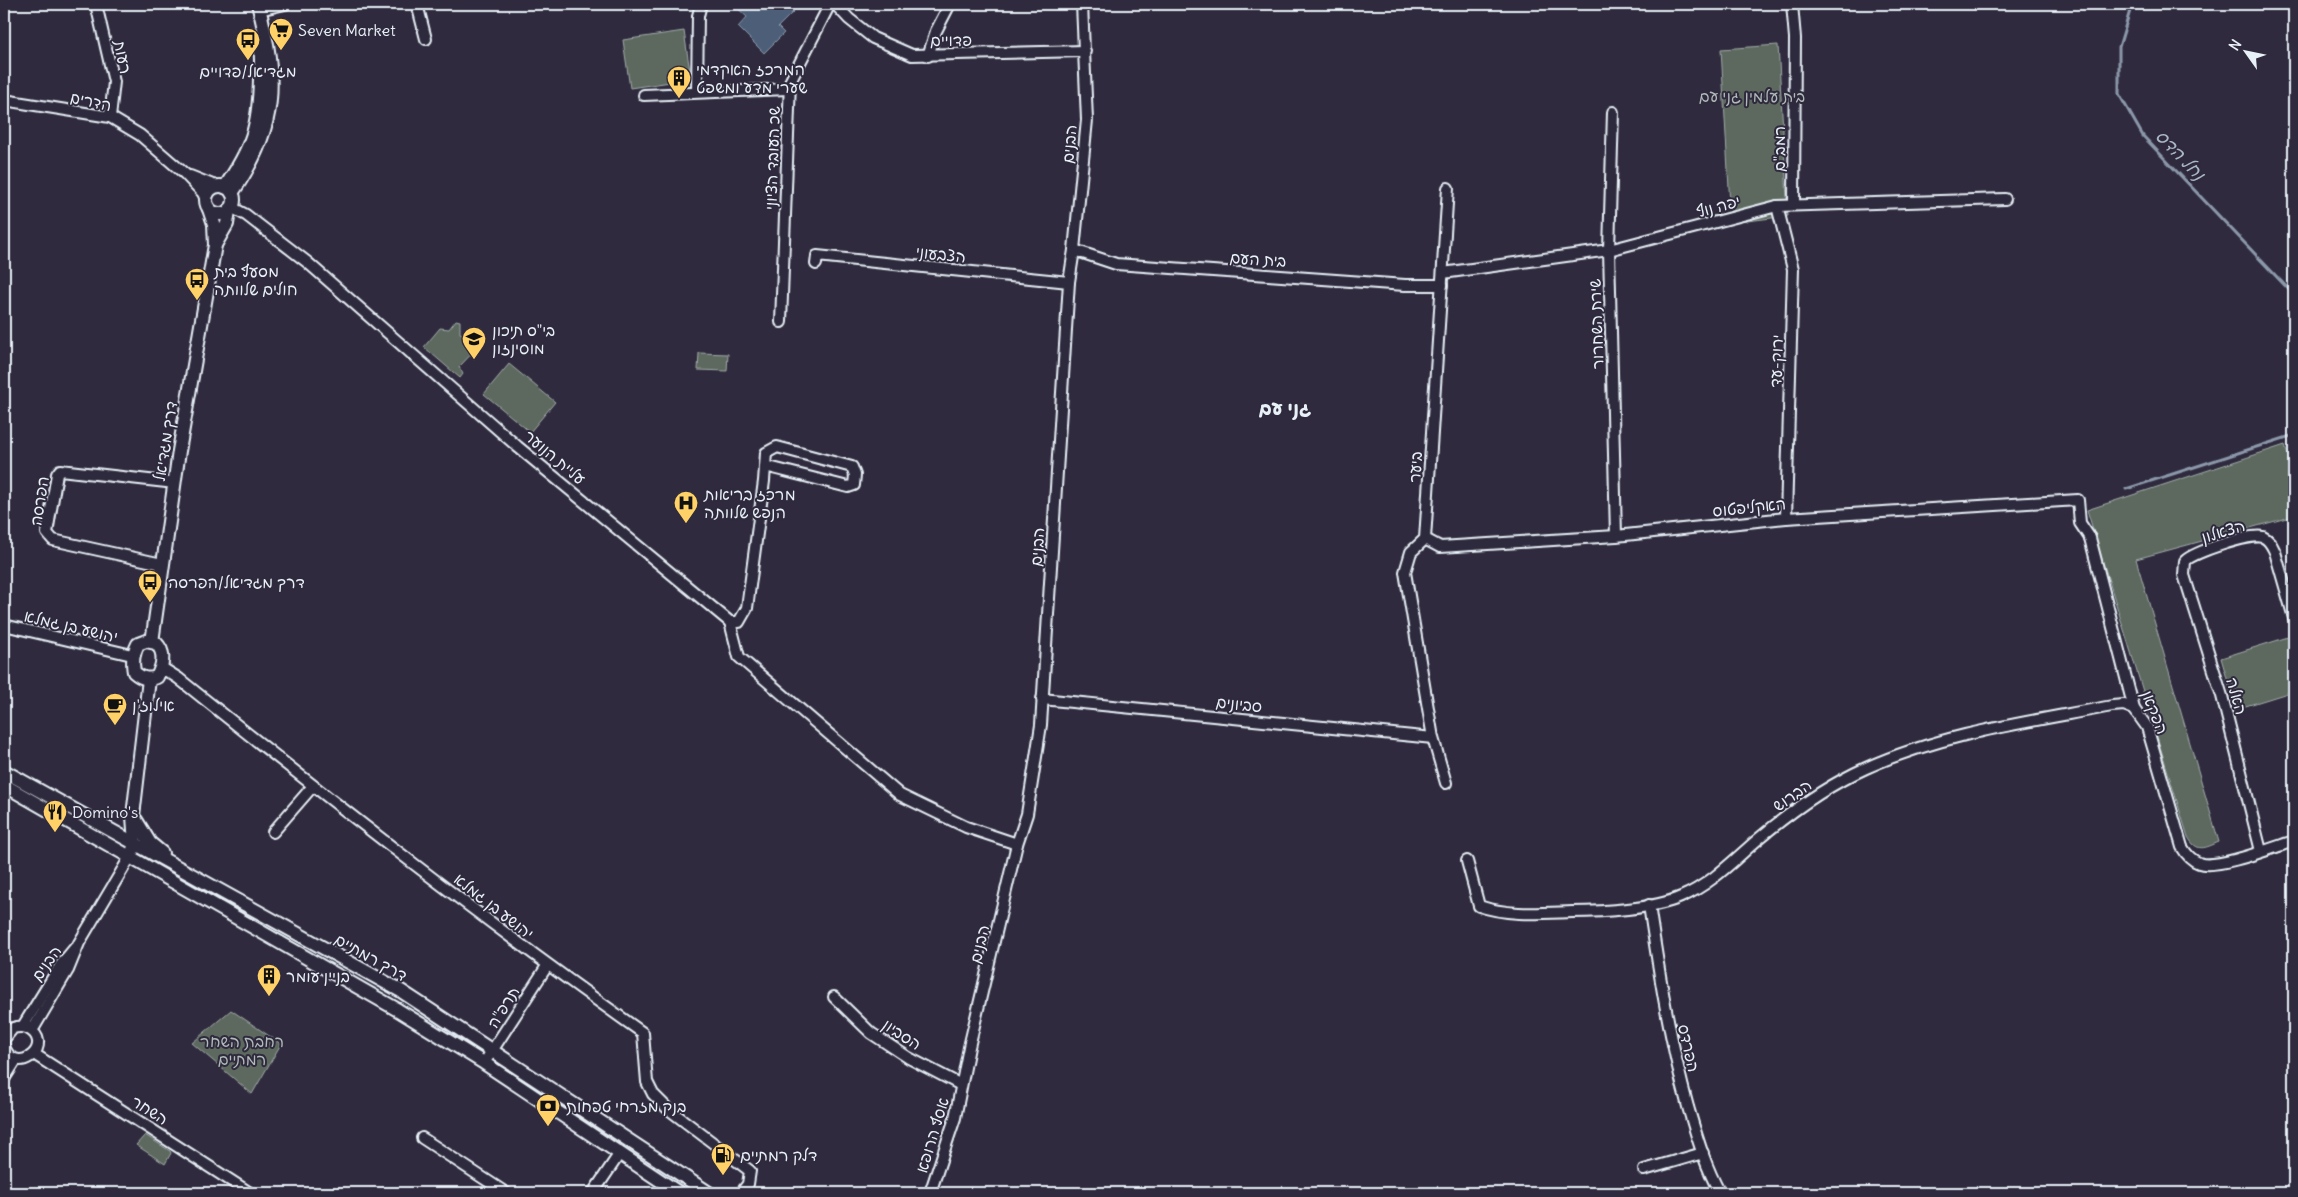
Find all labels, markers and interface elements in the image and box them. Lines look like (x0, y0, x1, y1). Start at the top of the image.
supermarket icon: Seven Market (268, 17, 294, 51)
place label: Seven Market (298, 20, 396, 40)
bus stop icon: מגדיאל/פדויים (235, 27, 261, 61)
north arrow (2220, 28, 2270, 78)
street label: פדויים (930, 30, 972, 50)
text: N (2225, 36, 2245, 54)
street label: רעות (110, 38, 136, 76)
place label: המרכז האקדמי שערי מדע ומשפט (696, 59, 808, 97)
place label: מגדיאל/פדויים (199, 61, 297, 81)
building icon: המרכז האקדמי שערי מדע ומשפט (666, 65, 692, 99)
park label: בית עלמין גני עם (1699, 86, 1805, 107)
street label: הדרים (68, 87, 114, 115)
street label: שכ העובד הציוני (760, 106, 784, 210)
street label: הבנים (1057, 124, 1081, 164)
water label: נחל הדס (2151, 124, 2211, 186)
street label: רמב"ם (1769, 126, 1789, 172)
street label: יפה נוף (1694, 191, 1742, 221)
street label: הצבעוני (915, 241, 967, 267)
street label: בית העם (1229, 247, 1287, 271)
place label: מסעף בית חולים שלוותה (213, 261, 298, 299)
bus stop icon: מסעף בית חולים שלוותה (184, 267, 210, 301)
street label: שירת השחרור (1584, 278, 1608, 370)
place label: בי"ס תיכון מוסינזון (492, 320, 555, 358)
school or university icon: בי"ס תיכון מוסינזון (461, 326, 487, 360)
street label: ירוק-עד (1765, 334, 1787, 388)
district label: גני עם (1259, 396, 1311, 420)
street label: דרך מגדיאל (149, 399, 181, 483)
street label: עליית הנוער (520, 426, 590, 488)
street label: ביער (1404, 451, 1426, 483)
street label: הפרסה (25, 475, 53, 527)
place label: מרכז בריאות הנפש שלוותה (703, 484, 796, 522)
hospital icon: מרכז בריאות הנפש שלוותה (673, 490, 699, 524)
street label: האקליפטוס (1711, 493, 1787, 522)
street label: הצאלון (2199, 515, 2247, 547)
street label: הבנים (1026, 527, 1048, 567)
bus stop icon: דרך מגדיאל/הפרסה (137, 569, 163, 603)
place label: דרך מגדיאל/הפרסה (168, 572, 305, 592)
street label: יהושע בן גמלא (22, 605, 120, 647)
street label: האלה (2222, 675, 2252, 717)
street label: הפקאן (2136, 687, 2173, 737)
cafe icon: אילוז'ן (102, 692, 128, 726)
street label: סביונים (1215, 692, 1263, 716)
place label: אילוז'ן (132, 695, 175, 715)
street label: הברוש (1769, 774, 1815, 816)
restaurant icon: Domino's (42, 799, 68, 833)
place label: Domino's (72, 802, 138, 822)
street label: יהושע בן גמלא (450, 869, 538, 943)
street label: הבנים (965, 923, 993, 965)
street label: דרך רמתיים (331, 929, 411, 985)
street label: הבנים (27, 941, 65, 985)
building icon: בניין עומר (256, 963, 282, 997)
place label: בניין עומר (286, 966, 350, 986)
street label: תרפ"ה (482, 982, 524, 1032)
street label: הסביון (879, 1014, 925, 1054)
street label: הפרדס (1674, 1022, 1704, 1074)
park label: רחבת השחר רמתיים (200, 1031, 284, 1069)
street label: השחר (128, 1091, 172, 1129)
bank icon: בנק מזרחי טפחות (535, 1093, 561, 1127)
street label: אסף הרופא (911, 1095, 953, 1175)
place label: בנק מזרחי טפחות (566, 1096, 686, 1116)
fuel station icon: דלק רמתיים (710, 1142, 736, 1176)
place label: דלק רמתיים (740, 1145, 817, 1166)

